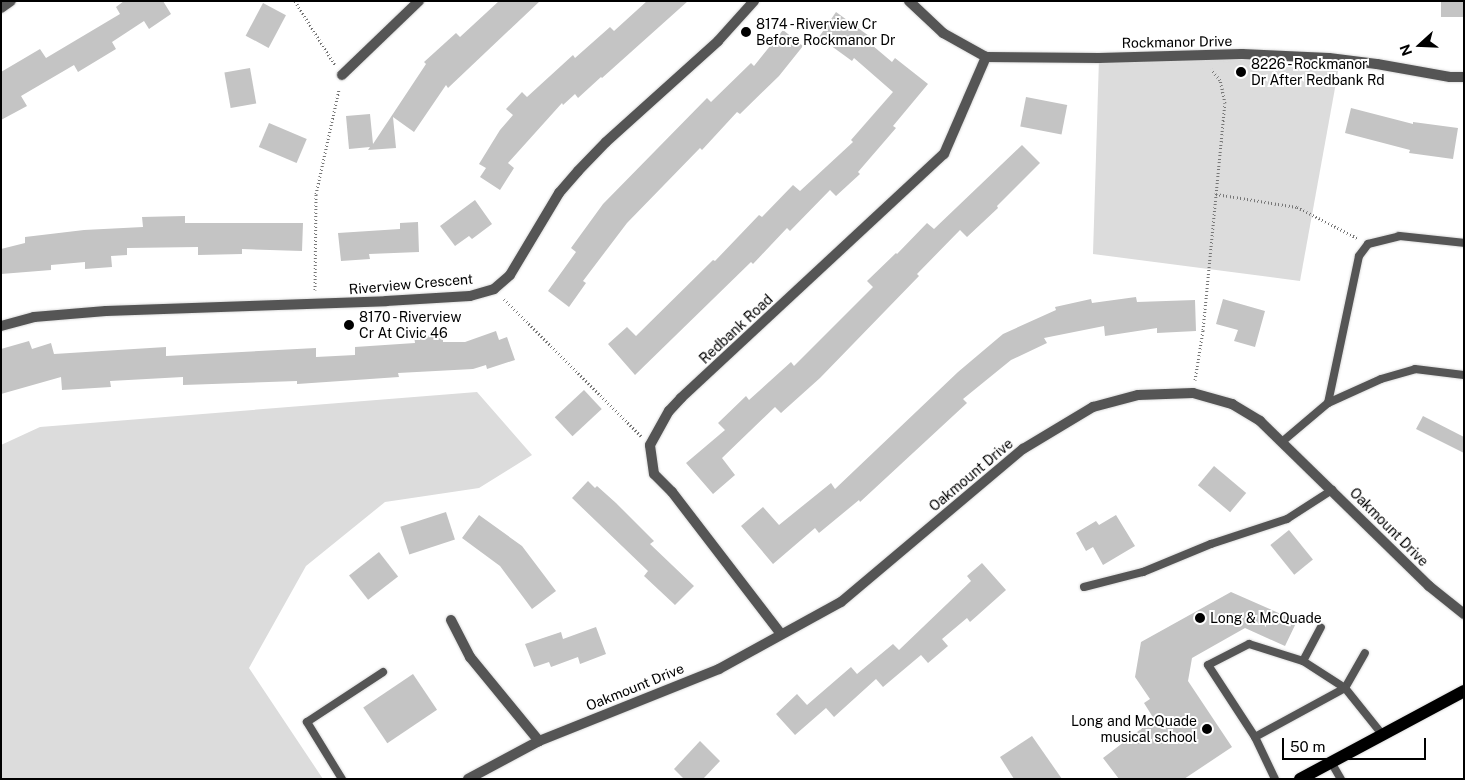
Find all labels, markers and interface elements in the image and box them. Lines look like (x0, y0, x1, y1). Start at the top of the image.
place label: 8174 - Riverview Cr Before Rockmanor Dr (756, 16, 896, 48)
north arrow (1395, 20, 1445, 70)
marker: 8174 - Riverview Cr Before Rockmanor Dr (740, 26, 752, 38)
street label: Rockmanor Drive (1121, 33, 1233, 51)
text: N (1397, 42, 1415, 58)
place label: 8226 - Rockmanor Dr After Redbank Rd (1251, 56, 1385, 88)
marker: 8226 - Rockmanor Dr After Redbank Rd (1235, 66, 1247, 78)
street label: Riverview Crescent (348, 270, 474, 298)
street label: Redbank Road (696, 291, 776, 367)
place label: 8170 - Riverview Cr At Civic 46 (359, 309, 465, 342)
marker: 8170 - Riverview Cr At Civic 46 (343, 319, 355, 331)
street label: Oakmount Drive (926, 435, 1016, 515)
street label: Oakmount Drive (1346, 484, 1432, 570)
place label: Long & McQuade (1210, 610, 1322, 626)
marker: Long & McQuade (1194, 612, 1206, 624)
street label: Oakmount Drive (584, 660, 686, 714)
place label: Long and McQuade musical school (1071, 713, 1197, 746)
marker: Long and McQuade musical school (1201, 723, 1213, 735)
scale bar (1285, 728, 1429, 760)
text: 50 m (1290, 738, 1325, 755)

